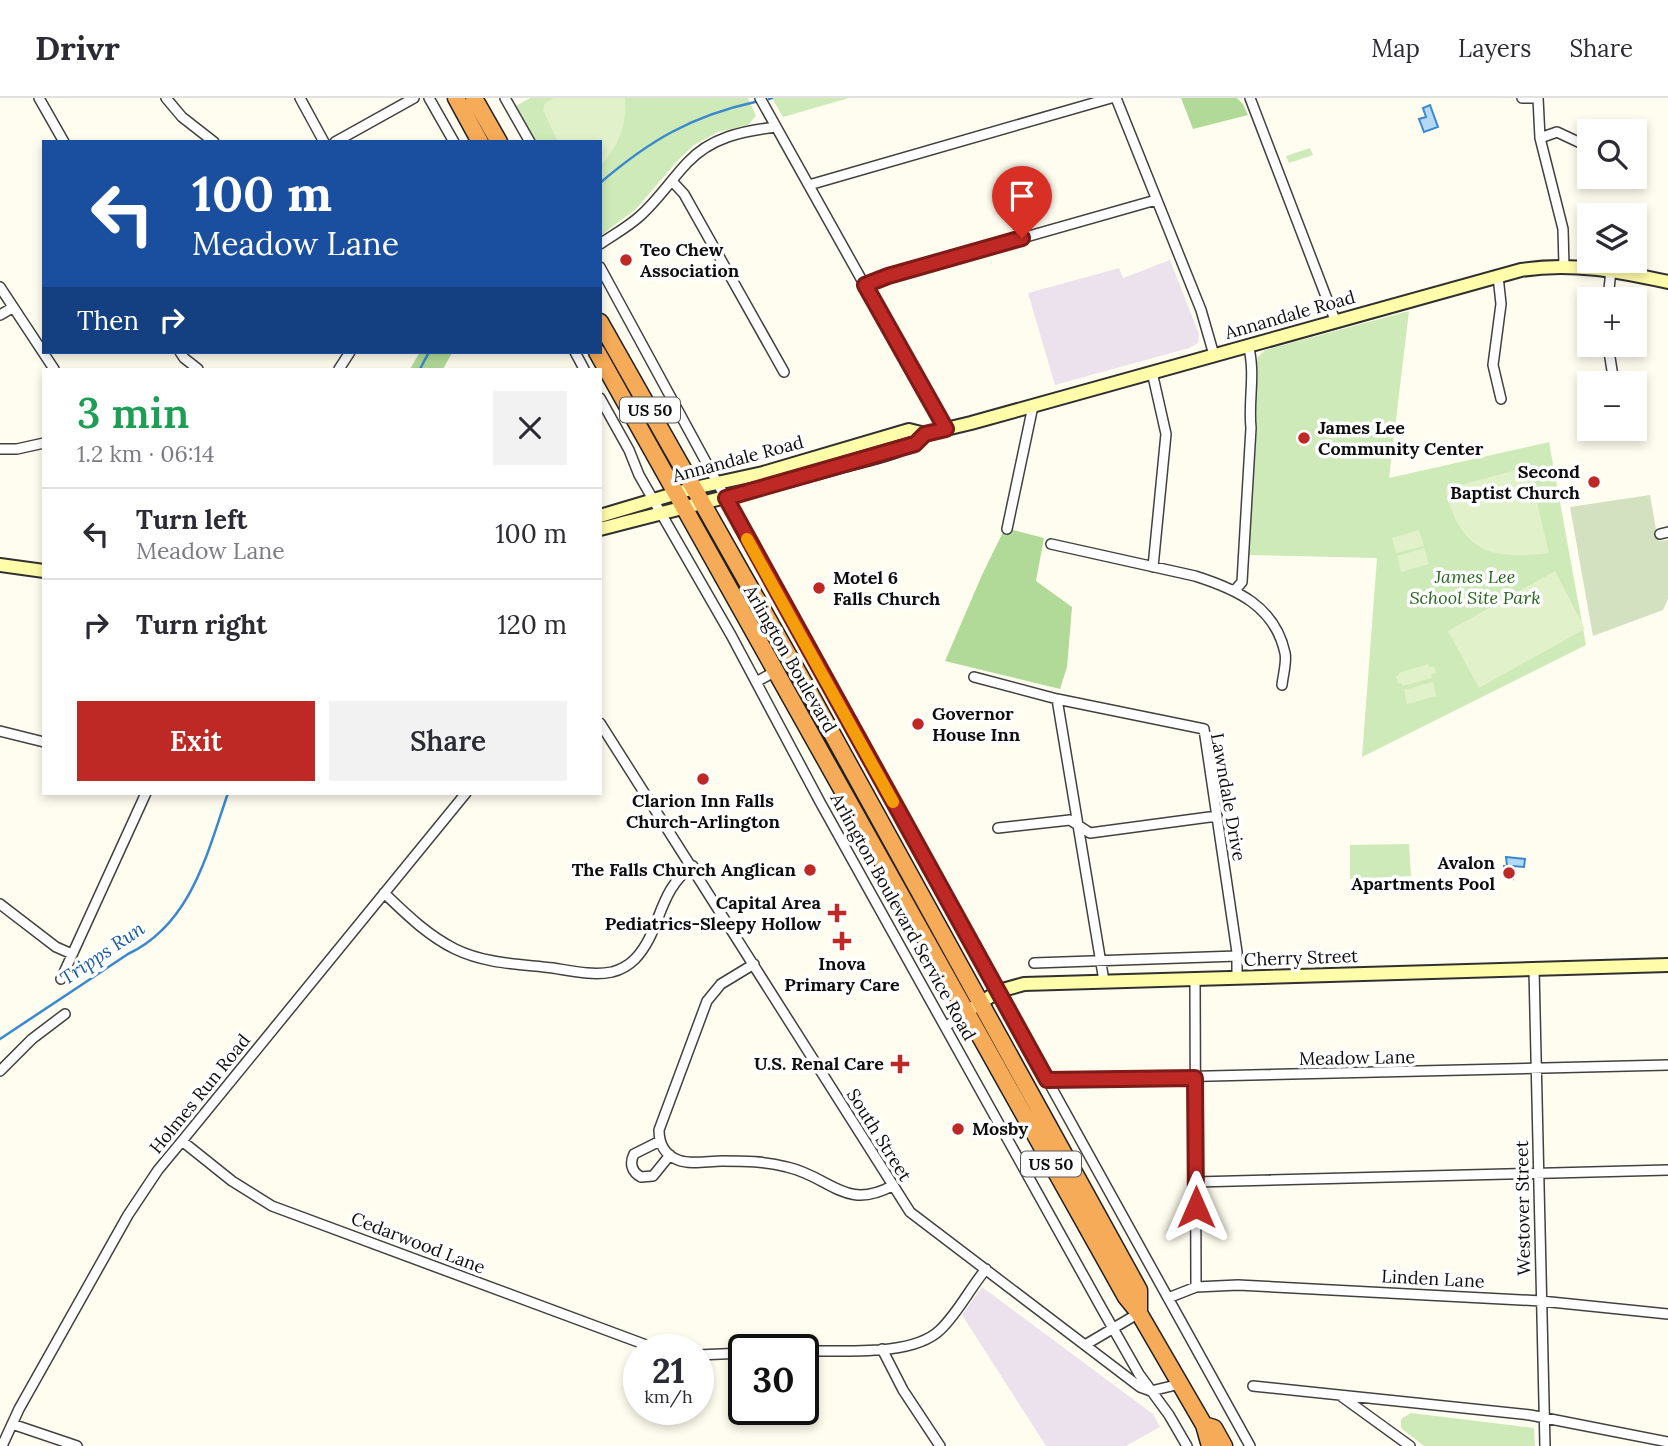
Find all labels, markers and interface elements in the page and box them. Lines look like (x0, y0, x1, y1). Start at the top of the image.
text: Drivr (35, 27, 120, 69)
text: Map (1371, 33, 1420, 64)
text: Layers (1458, 33, 1531, 64)
text: Share (1569, 33, 1633, 64)
map controls (1577, 119, 1647, 441)
button: search (1577, 119, 1647, 189)
text: 100 m (192, 162, 332, 224)
pin (992, 166, 1052, 238)
icon: left (77, 168, 168, 259)
icon: arrive (1003, 177, 1041, 215)
button: layers (1577, 203, 1647, 273)
text: Meadow Lane (192, 223, 399, 264)
place label: Teo Chew Association (640, 238, 740, 282)
marker: Teo Chew Association (618, 252, 634, 268)
street label: Annandale Road (1221, 285, 1358, 344)
button: + (1577, 287, 1647, 357)
icon: right (153, 301, 191, 339)
text: Then (77, 304, 139, 337)
button: − (1577, 371, 1647, 441)
text: 3 min (77, 386, 189, 440)
button: close (493, 391, 567, 465)
road number: US 50 (620, 398, 680, 422)
place label: James Lee Community Center (1318, 416, 1484, 460)
street label: Annandale Road (669, 430, 806, 487)
marker: James Lee Community Center (1296, 430, 1312, 446)
text: 1.2 km · 06:14 (77, 439, 214, 468)
place label: Second Baptist Church (1450, 460, 1580, 504)
marker: Second Baptist Church (1586, 474, 1602, 490)
text: Turn left (136, 503, 247, 536)
icon: left (77, 515, 115, 553)
text: 100 m (495, 517, 567, 550)
text: Meadow Lane (136, 536, 285, 565)
park label: James Lee School Site Park (1409, 565, 1541, 609)
place label: Motel 6 Falls Church (833, 566, 940, 610)
street label: Arlington Boulevard (738, 580, 842, 737)
marker: Motel 6 Falls Church (811, 580, 827, 596)
icon: right (77, 606, 115, 644)
text: Turn right (136, 608, 267, 641)
text: 120 m (497, 608, 567, 641)
button: Exit (77, 701, 315, 781)
button: Share (329, 701, 567, 781)
place label: Governor House Inn (932, 702, 1021, 746)
marker: Governor House Inn (910, 716, 926, 732)
street label: Lawndale Drive (1206, 731, 1251, 863)
marker: Clarion Inn Falls Church-Arlington (695, 771, 711, 787)
street label: Arlington Boulevard Service Road (825, 788, 981, 1045)
place label: Clarion Inn Falls Church-Arlington (626, 789, 781, 833)
place label: Avalon Apartments Pool (1351, 851, 1496, 895)
place label: The Falls Church Anglican (572, 858, 797, 881)
marker: The Falls Church Anglican (802, 862, 818, 878)
marker: Avalon Apartments Pool (1501, 865, 1517, 881)
place label: Capital Area Pediatrics-Sleepy Hollow (605, 891, 822, 935)
marker: Capital Area Pediatrics-Sleepy Hollow (827, 903, 847, 923)
water label: Tripps Run (55, 916, 149, 990)
marker: Inova Primary Care (832, 931, 852, 951)
street label: Cherry Street (1243, 944, 1359, 971)
place label: Inova Primary Care (784, 952, 900, 996)
street label: Holmes Run Road (144, 1029, 255, 1158)
street label: Meadow Lane (1299, 1045, 1416, 1070)
place label: U.S. Renal Care (754, 1052, 884, 1075)
marker: U.S. Renal Care (890, 1054, 910, 1074)
street label: South Street (842, 1084, 917, 1185)
place label: Mosby (972, 1117, 1028, 1140)
marker: Mosby (950, 1121, 966, 1137)
street label: Westover Street (1510, 1140, 1535, 1276)
road number: US 50 (1021, 1152, 1081, 1176)
position arrow (1159, 1170, 1233, 1244)
street label: Cedarwood Lane (348, 1206, 489, 1279)
street label: Linden Lane (1381, 1264, 1485, 1293)
speed limit sign: 30 (728, 1334, 819, 1425)
text: 21 (652, 1348, 685, 1393)
text: km/h (644, 1385, 693, 1408)

